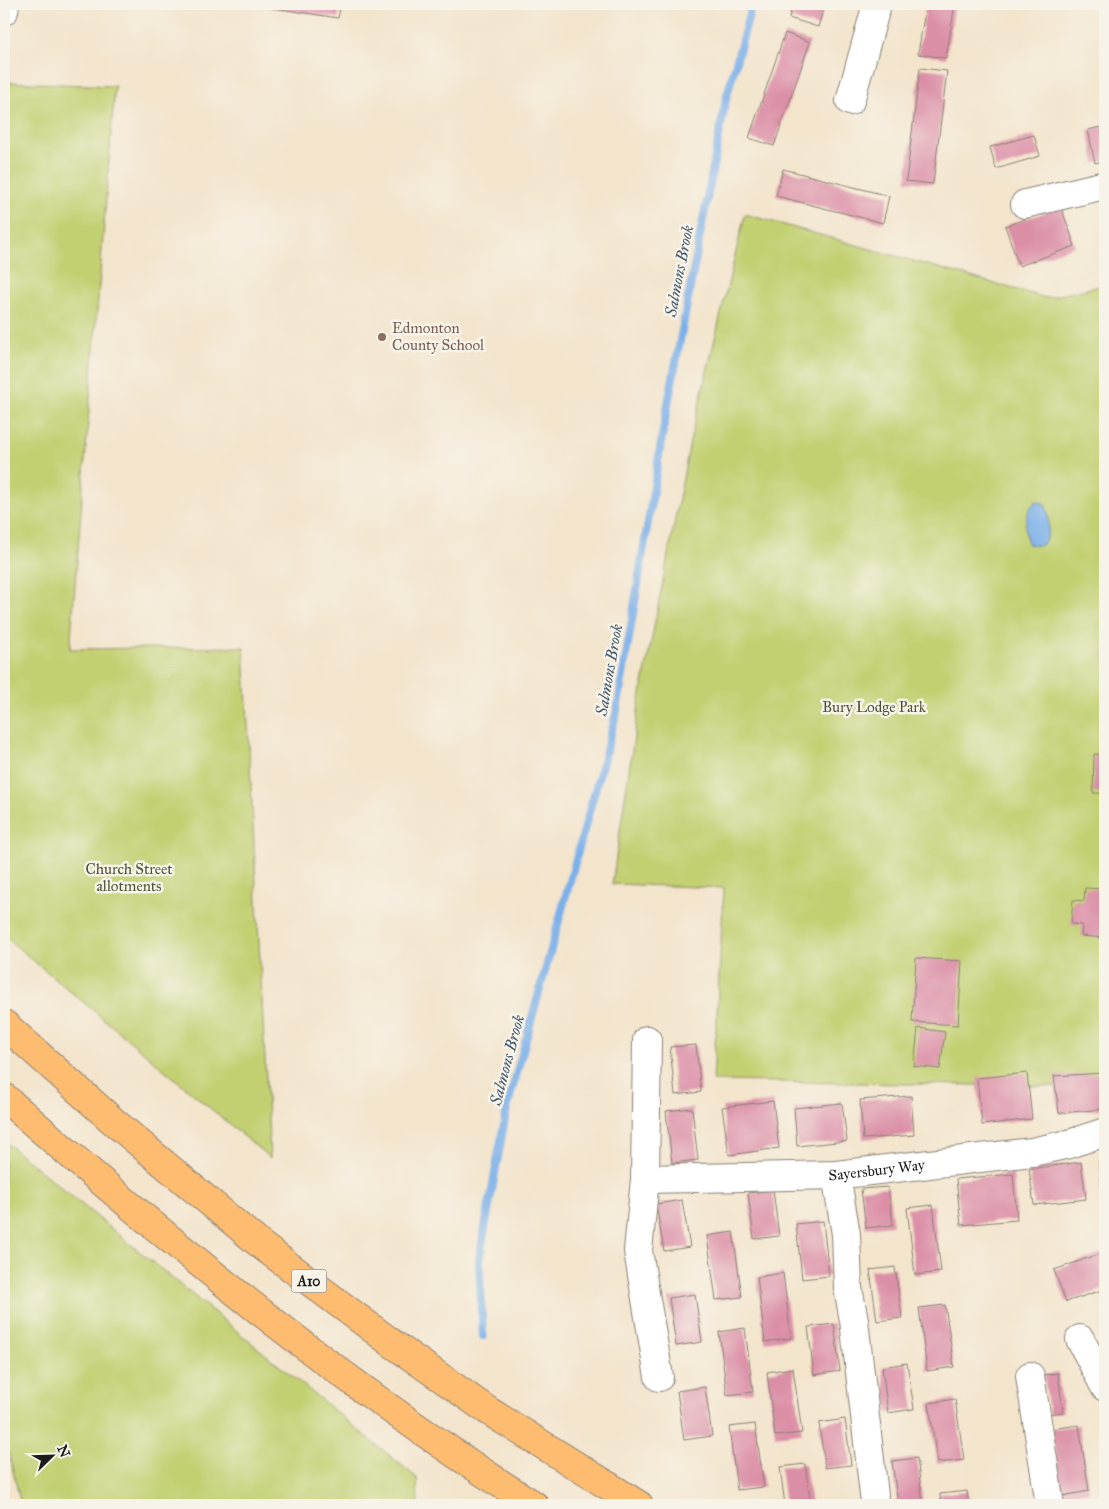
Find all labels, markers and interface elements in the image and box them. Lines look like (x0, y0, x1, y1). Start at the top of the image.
water label: Salmons Brook (661, 224, 697, 319)
place label: Edmonton County School (392, 319, 485, 354)
marker: Edmonton County School (376, 331, 388, 343)
water label: Salmons Brook (591, 623, 626, 718)
park label: Bury Lodge Park (822, 698, 926, 716)
park label: Church Street allotments (85, 860, 173, 895)
water label: Salmons Brook (486, 1013, 528, 1108)
street label: Sayersbury Way (828, 1156, 927, 1184)
road number: A10 (292, 1270, 326, 1292)
north arrow (28, 1432, 78, 1482)
text: N (53, 1442, 74, 1460)

